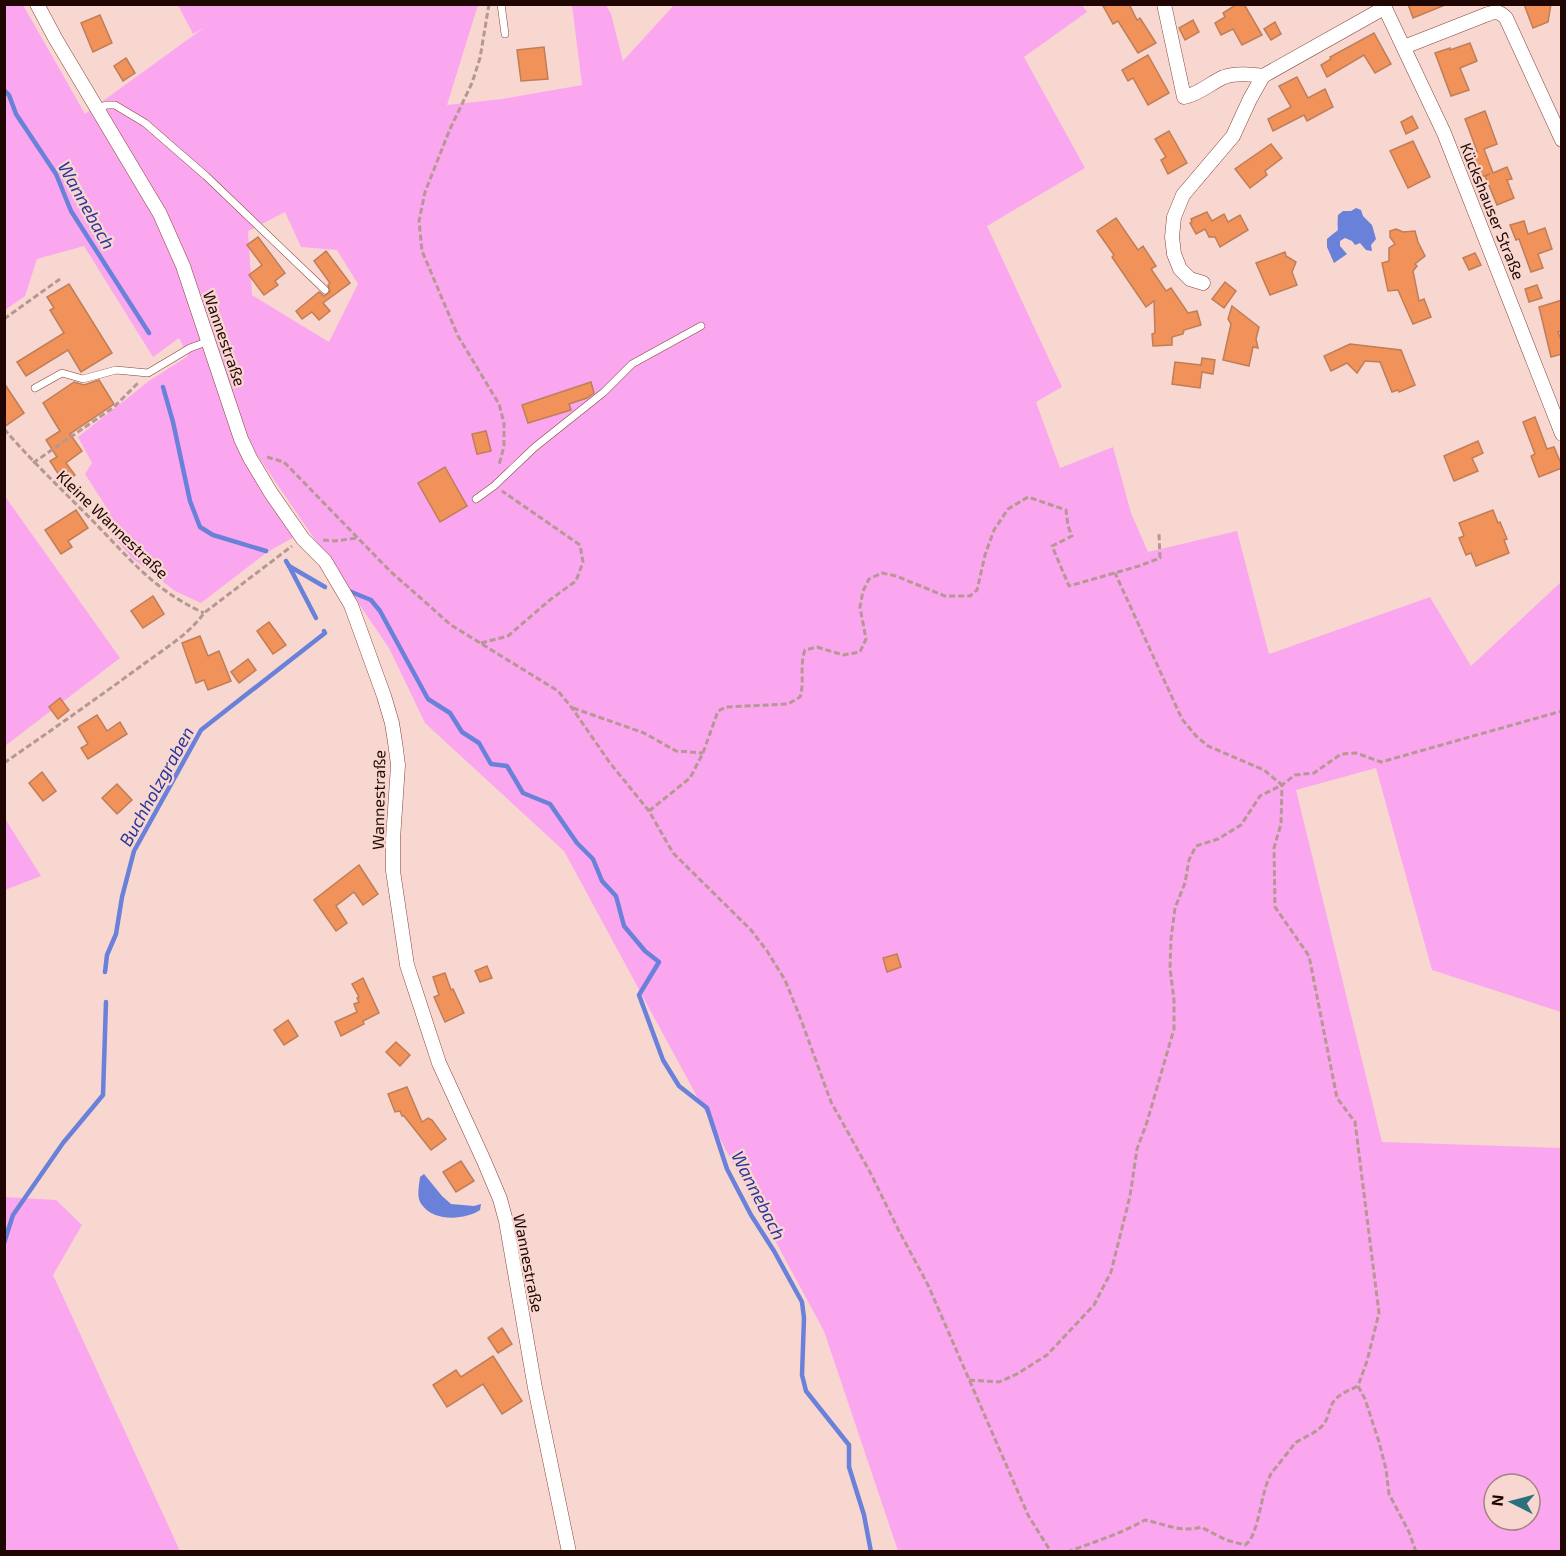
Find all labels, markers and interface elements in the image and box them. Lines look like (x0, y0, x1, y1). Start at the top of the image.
street label: Kückshauser Straße (1457, 140, 1529, 282)
water label: Wannebach (54, 157, 120, 253)
street label: Wannestraße (200, 288, 250, 388)
street label: Kleine Wannestraße (53, 466, 173, 582)
water label: Buchholzgraben (114, 722, 198, 850)
street label: Wannestraße (368, 750, 388, 850)
water label: Wannebach (727, 1147, 791, 1243)
street label: Wannestraße (510, 1212, 548, 1314)
north arrow (1482, 1472, 1542, 1532)
text: N (1487, 1494, 1507, 1507)

